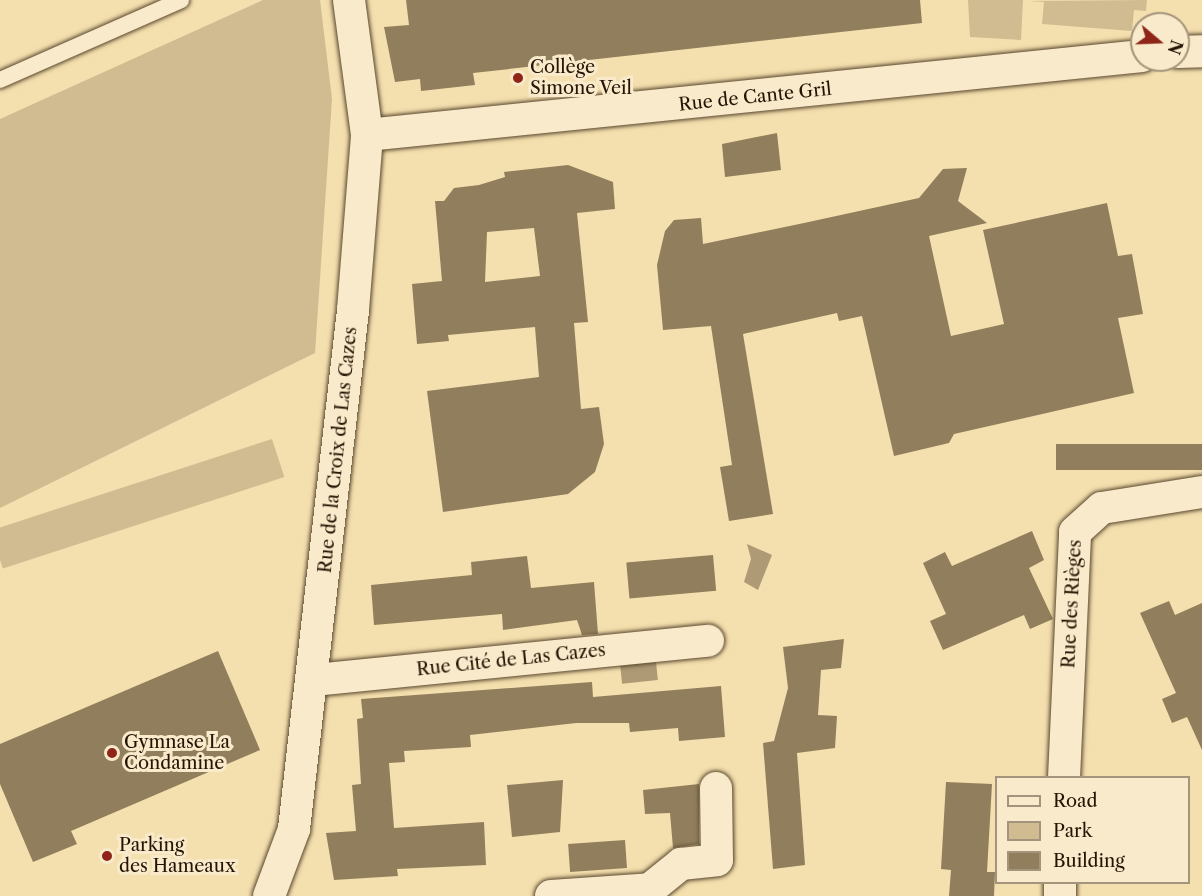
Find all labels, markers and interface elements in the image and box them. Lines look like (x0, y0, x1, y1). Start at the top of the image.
north arrow (1130, 12, 1190, 72)
text: N (1163, 37, 1187, 57)
place label: Collège Simone Veil (530, 57, 633, 100)
marker: Collège Simone Veil (511, 71, 525, 85)
street label: Rue de Cante Gril (677, 78, 833, 116)
street label: Rue de la Croix de Las Cazes (314, 326, 362, 574)
street label: Rue des Rièges (1058, 539, 1086, 669)
street label: Rue Cité de Las Cazes (415, 639, 607, 681)
place label: Gymnase La Condamine (124, 732, 230, 774)
marker: Gymnase La Condamine (105, 746, 119, 760)
legend (995, 776, 1190, 884)
text: Road (1053, 790, 1098, 812)
text: Park (1053, 820, 1092, 842)
place label: Parking des Hameaux (119, 835, 235, 878)
marker: Parking des Hameaux (100, 849, 114, 863)
text: Building (1053, 850, 1125, 872)

